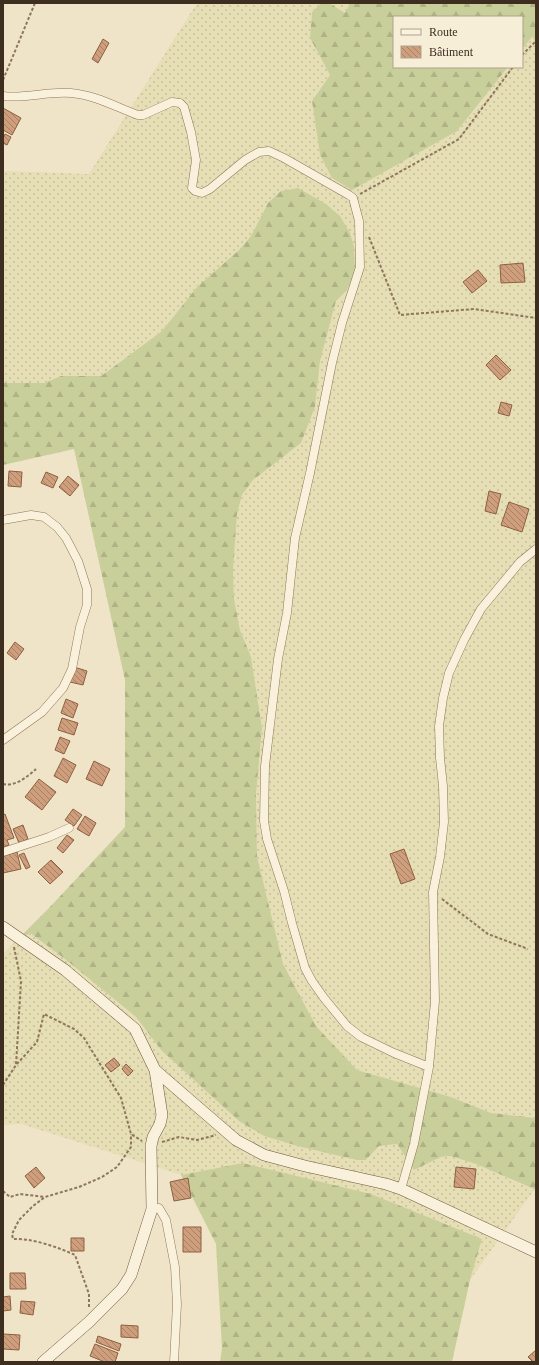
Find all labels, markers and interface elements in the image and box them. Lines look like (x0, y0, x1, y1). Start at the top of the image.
legend (393, 16, 523, 68)
text: Route (429, 25, 458, 39)
text: Bâtiment (429, 45, 474, 59)

